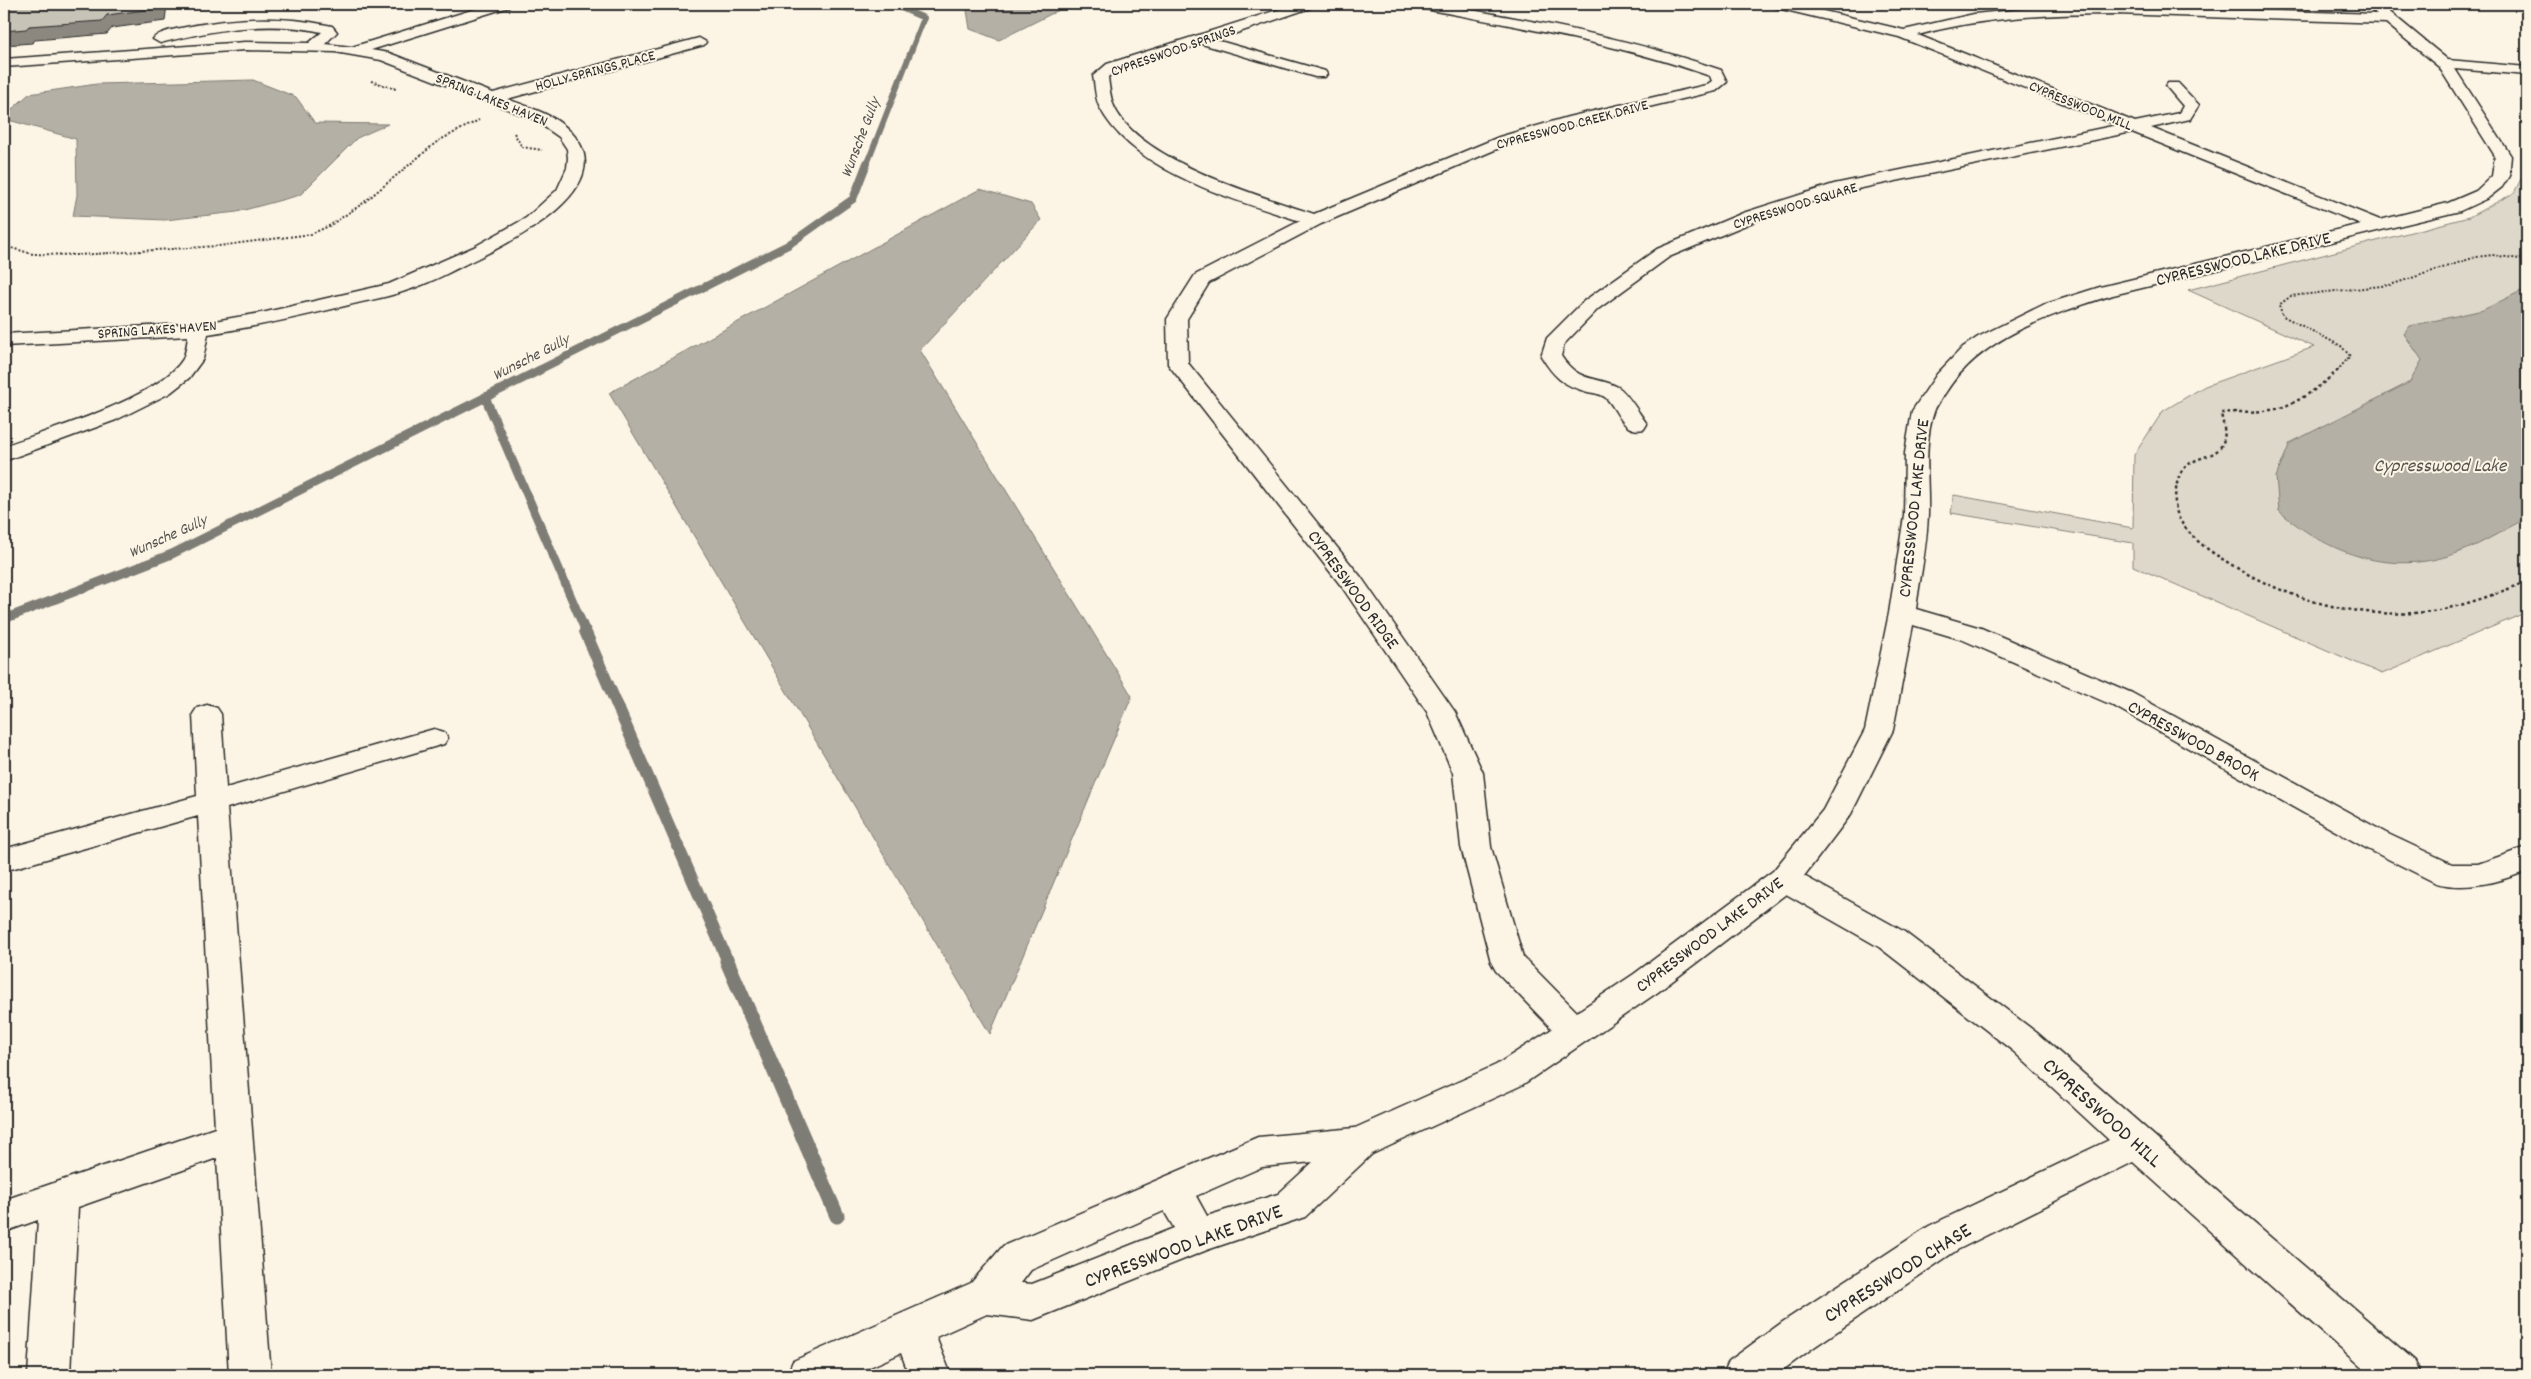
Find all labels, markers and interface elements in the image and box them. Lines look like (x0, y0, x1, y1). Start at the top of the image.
street label: CYPRESSWOOD SPRINGS (1108, 20, 1239, 84)
street label: HOLLY SPRINGS PLACE (533, 45, 658, 99)
street label: SPRING LAKES HAVEN (432, 68, 551, 133)
street label: CYPRESSWOOD MILL (2025, 76, 2135, 138)
water label: Wunsche Gully (836, 92, 888, 181)
street label: CYPRESSWOOD CREEK DRIVE (1494, 95, 1651, 157)
street label: CYPRESSWOOD SQUARE (1731, 177, 1861, 236)
street label: CYPRESSWOOD LAKE DRIVE (2154, 227, 2334, 294)
street label: SPRING LAKES HAVEN (97, 316, 217, 346)
water label: Wunsche Gully (489, 328, 576, 387)
street label: CYPRESSWOOD LAKE DRIVE (1894, 418, 1937, 599)
water label: Cypresswood Lake (2374, 454, 2508, 481)
water label: Wunsche Gully (125, 509, 213, 565)
street label: CYPRESSWOOD RIDGE (1300, 526, 1404, 655)
street label: CYPRESSWOOD BROOK (2122, 696, 2263, 789)
street label: CYPRESSWOOD LAKE DRIVE (1631, 872, 1790, 1000)
street label: CYPRESSWOOD HILL (2034, 1052, 2168, 1177)
street label: CYPRESSWOOD LAKE DRIVE (1081, 1198, 1288, 1298)
street label: CYPRESSWOOD CHASE (1819, 1217, 1979, 1332)

